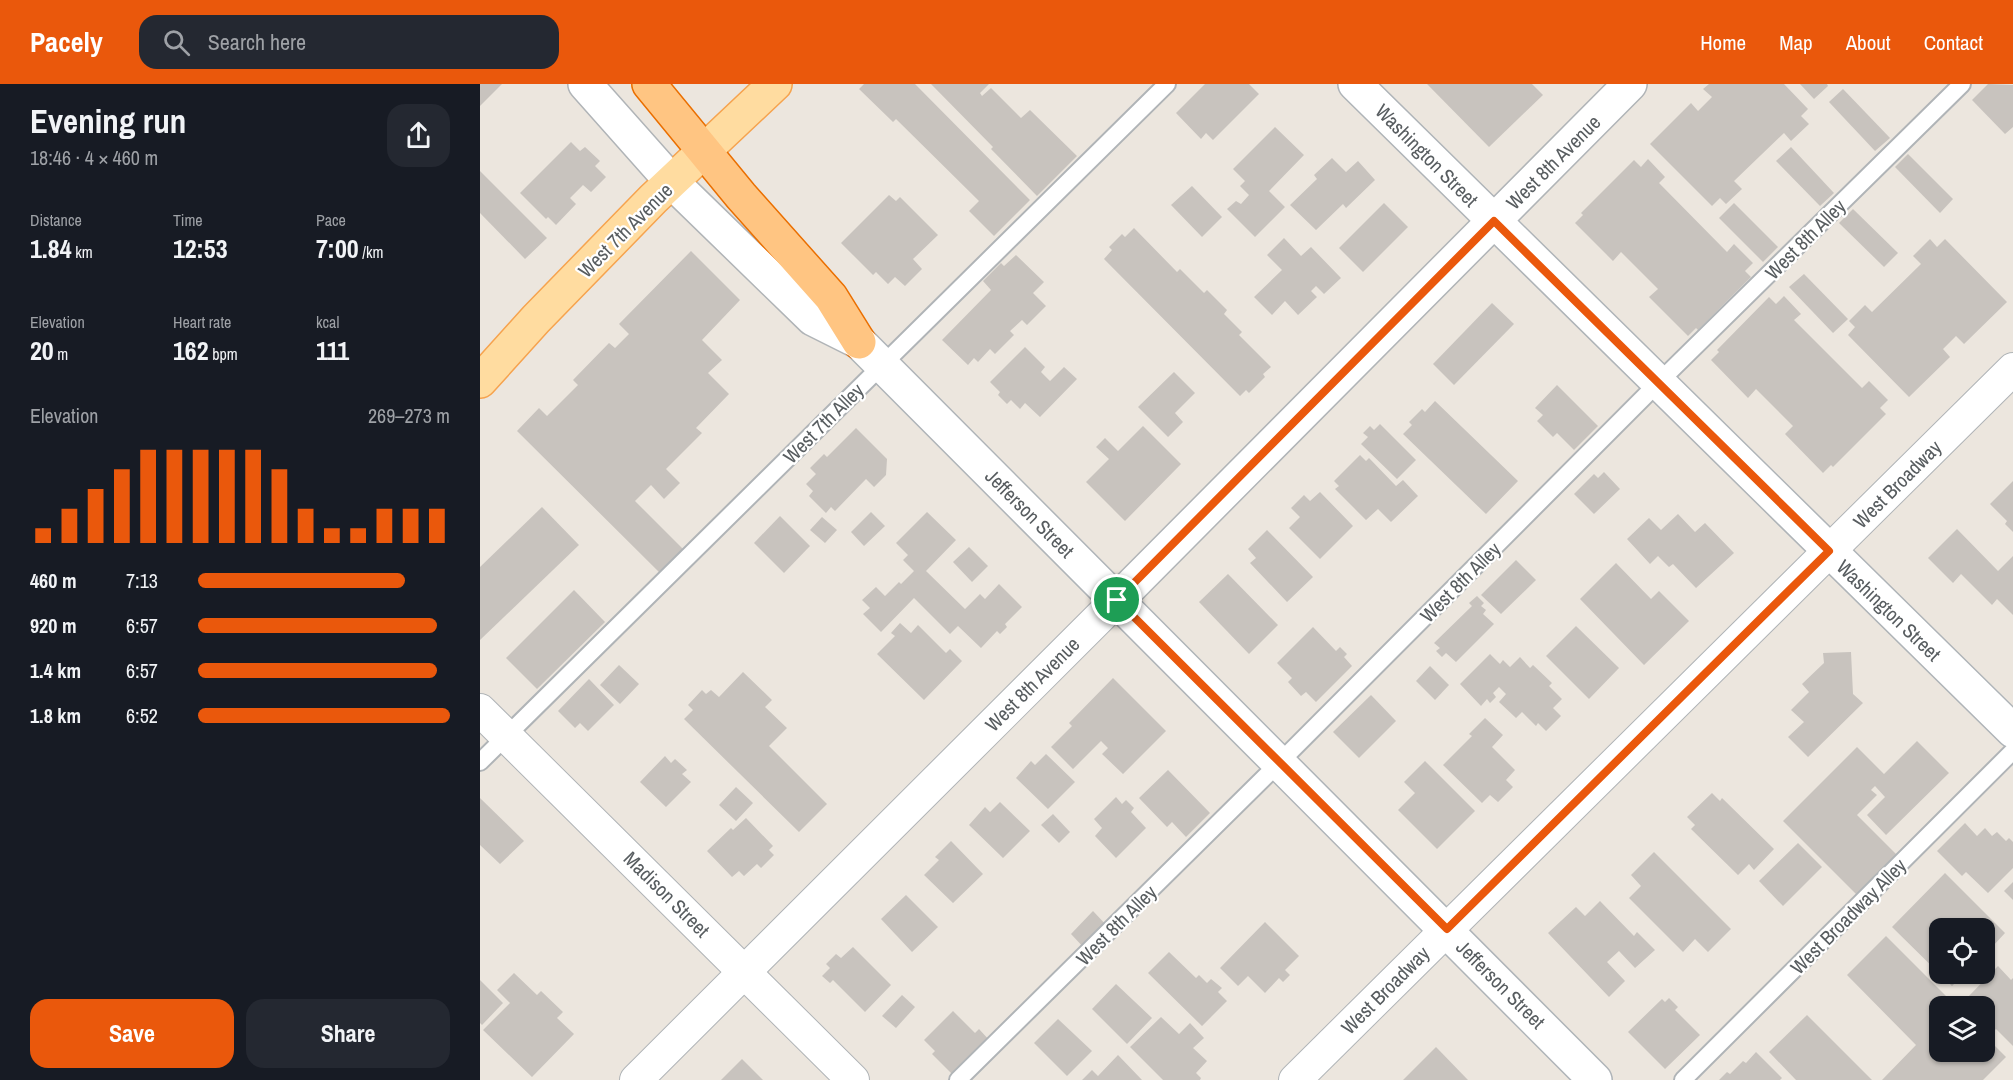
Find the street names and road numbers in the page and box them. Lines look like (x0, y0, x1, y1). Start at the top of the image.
street label: Washington Street (1370, 98, 1485, 213)
street label: West 8th Avenue (1500, 109, 1606, 215)
street label: West 7th Avenue (572, 177, 678, 283)
street label: West 8th Alley (1759, 192, 1852, 285)
street label: West 7th Alley (777, 376, 870, 469)
street label: West Broadway (1847, 433, 1948, 534)
street label: Jefferson Street (980, 463, 1081, 564)
street label: West 8th Alley (1414, 535, 1507, 628)
street label: Washington Street (1831, 553, 1947, 667)
street label: West 8th Avenue (979, 631, 1085, 737)
street label: Madison Street (618, 845, 716, 943)
street label: West Broadway Alley (1784, 852, 1912, 980)
street label: West 8th Alley (1070, 878, 1163, 971)
street label: Jefferson Street (1451, 934, 1552, 1035)
street label: West Broadway (1335, 939, 1436, 1040)

